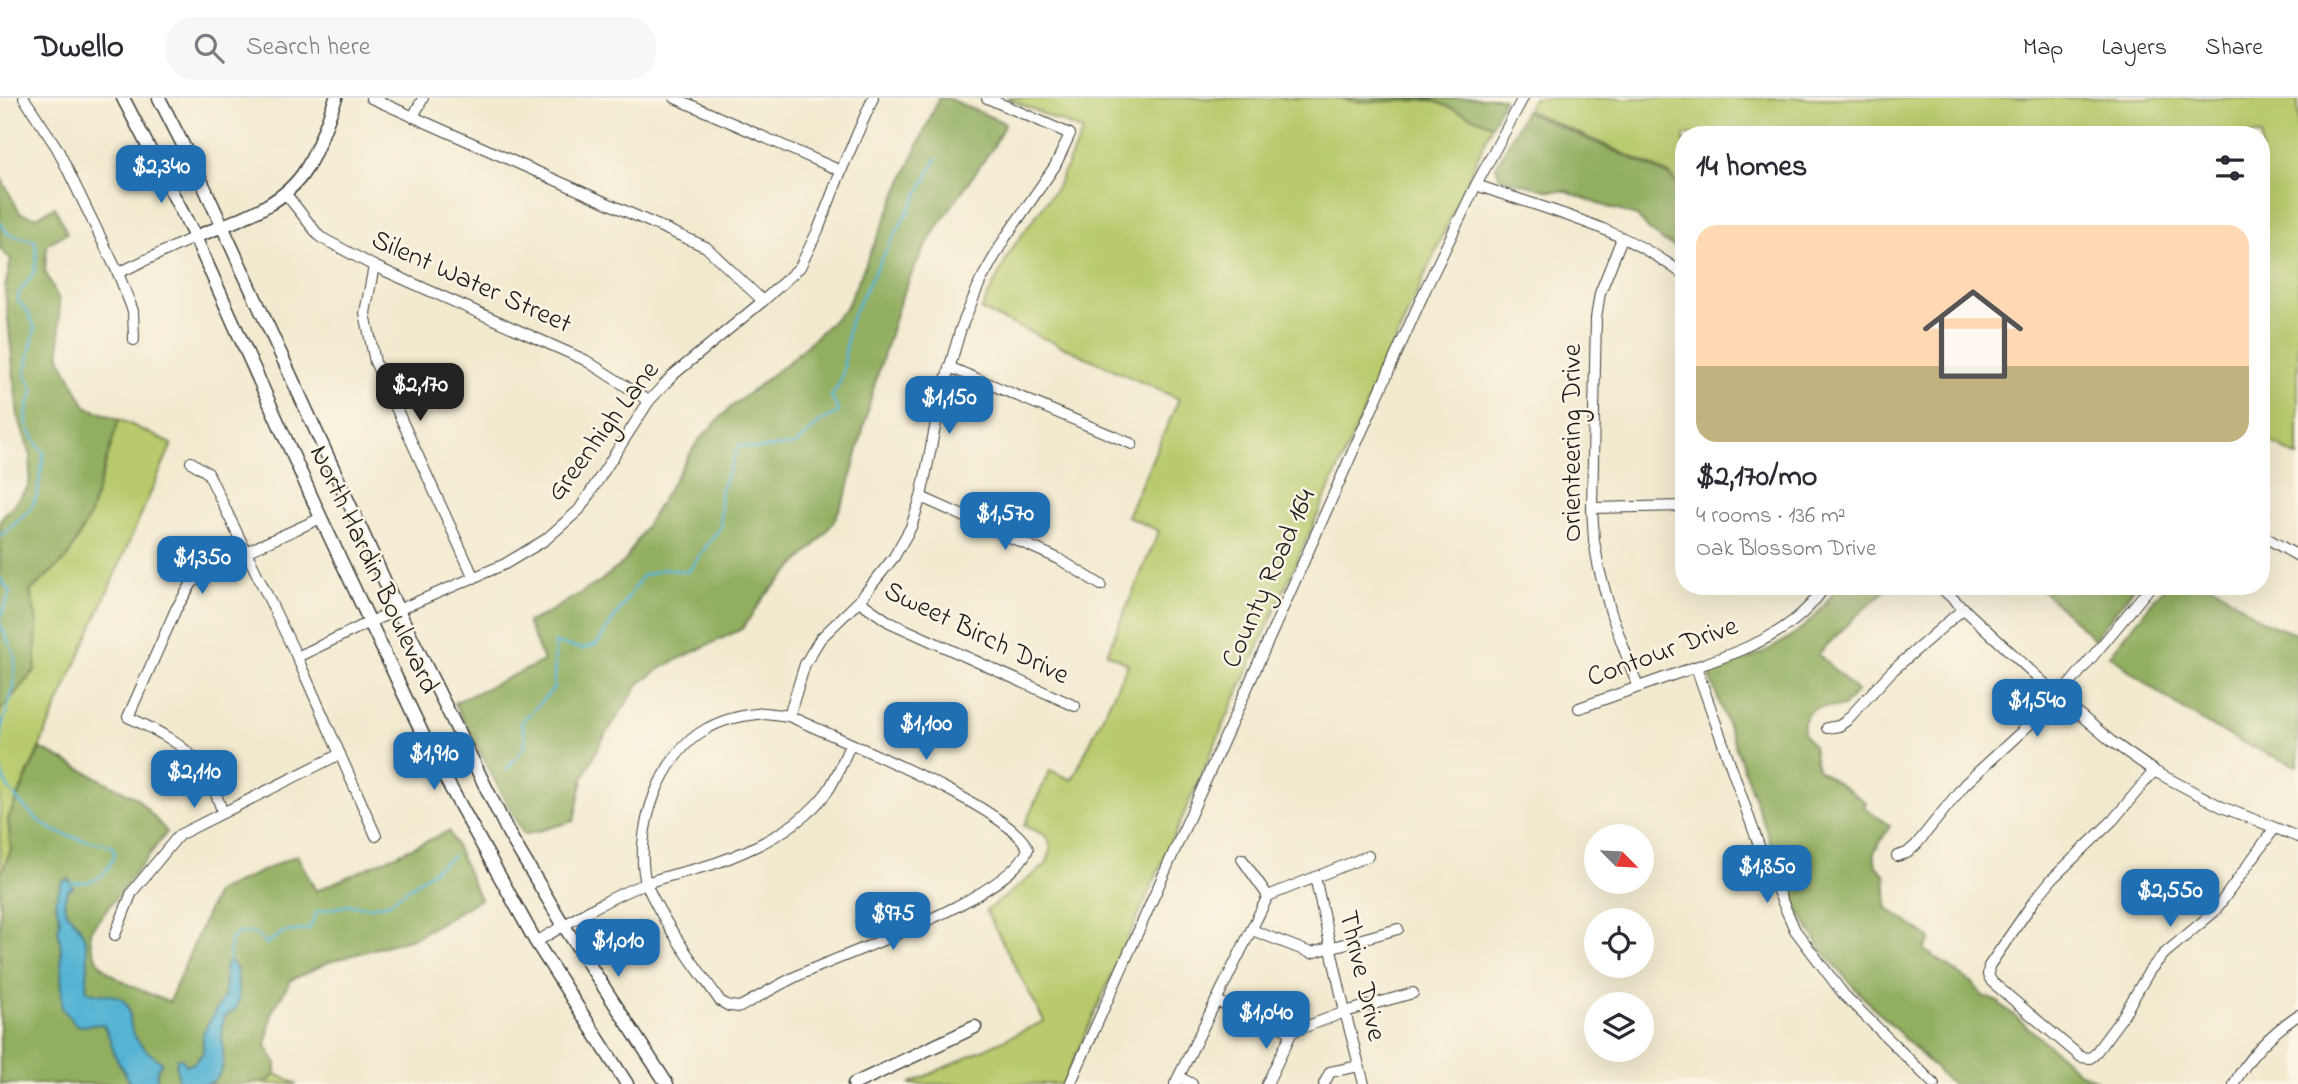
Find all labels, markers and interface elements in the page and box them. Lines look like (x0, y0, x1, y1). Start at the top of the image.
search box (166, 17, 656, 80)
text: Dwello (35, 24, 124, 72)
icon: search (190, 29, 228, 67)
text: Search here (246, 29, 370, 67)
text: Map (2023, 31, 2063, 66)
text: Layers (2101, 31, 2167, 66)
text: Share (2205, 31, 2263, 66)
pin: $2,340 (104, 146, 218, 205)
text: 14 homes (1696, 146, 1807, 190)
icon: filters (2211, 149, 2249, 187)
text: $2,340 (132, 151, 190, 184)
street label: Silent Water Street (364, 220, 578, 346)
icon: home (1910, 271, 2036, 397)
street label: Orienteering Drive (1553, 343, 1594, 542)
street label: Greenhigh Lane (537, 353, 671, 511)
pin: $2,170 (363, 364, 477, 423)
text: $2,170 (392, 369, 448, 402)
pin: $1,150 (892, 376, 1006, 436)
text: $1,150 (921, 382, 977, 415)
street label: North Hardin Boulevard (297, 439, 449, 701)
text: $2,170/mo (1696, 456, 1817, 500)
street label: County Road 164 (1212, 482, 1328, 675)
pin: $1,570 (948, 492, 1062, 552)
text: $1,570 (976, 498, 1034, 531)
text: 4 rooms · 136 m² (1696, 500, 1846, 533)
text: Oak Blossom Drive (1696, 533, 1876, 566)
pin: $1,350 (145, 536, 259, 596)
text: $1,350 (173, 542, 231, 575)
street label: Sweet Birch Drive (876, 571, 1076, 697)
street label: Contour Drive (1582, 607, 1745, 699)
pin: $1,540 (1980, 680, 2094, 739)
text: $1,540 (2008, 685, 2066, 718)
pin: $1,100 (869, 702, 983, 762)
text: $1,100 (900, 708, 952, 741)
pin: $1,910 (377, 732, 491, 792)
text: $1,910 (409, 738, 459, 771)
pin: $2,110 (137, 750, 251, 810)
text: $2,110 (167, 756, 221, 789)
north arrow (1584, 824, 1654, 894)
map controls (1584, 824, 1654, 1062)
pin: $1,850 (1710, 846, 1824, 905)
text: $1,850 (1739, 851, 1795, 884)
pin: $2,550 (2113, 870, 2227, 929)
text: $2,550 (2137, 875, 2203, 908)
pin: $975 (852, 892, 934, 952)
text: $975 (871, 898, 915, 931)
street label: Thrive Drive (1326, 907, 1396, 1046)
button: locate (1584, 908, 1654, 978)
pin: $1,010 (561, 920, 675, 979)
text: $1,010 (592, 925, 644, 958)
pin: $1,040 (1209, 992, 1323, 1051)
button: layers (1584, 992, 1654, 1062)
text: $1,040 (1239, 997, 1293, 1030)

